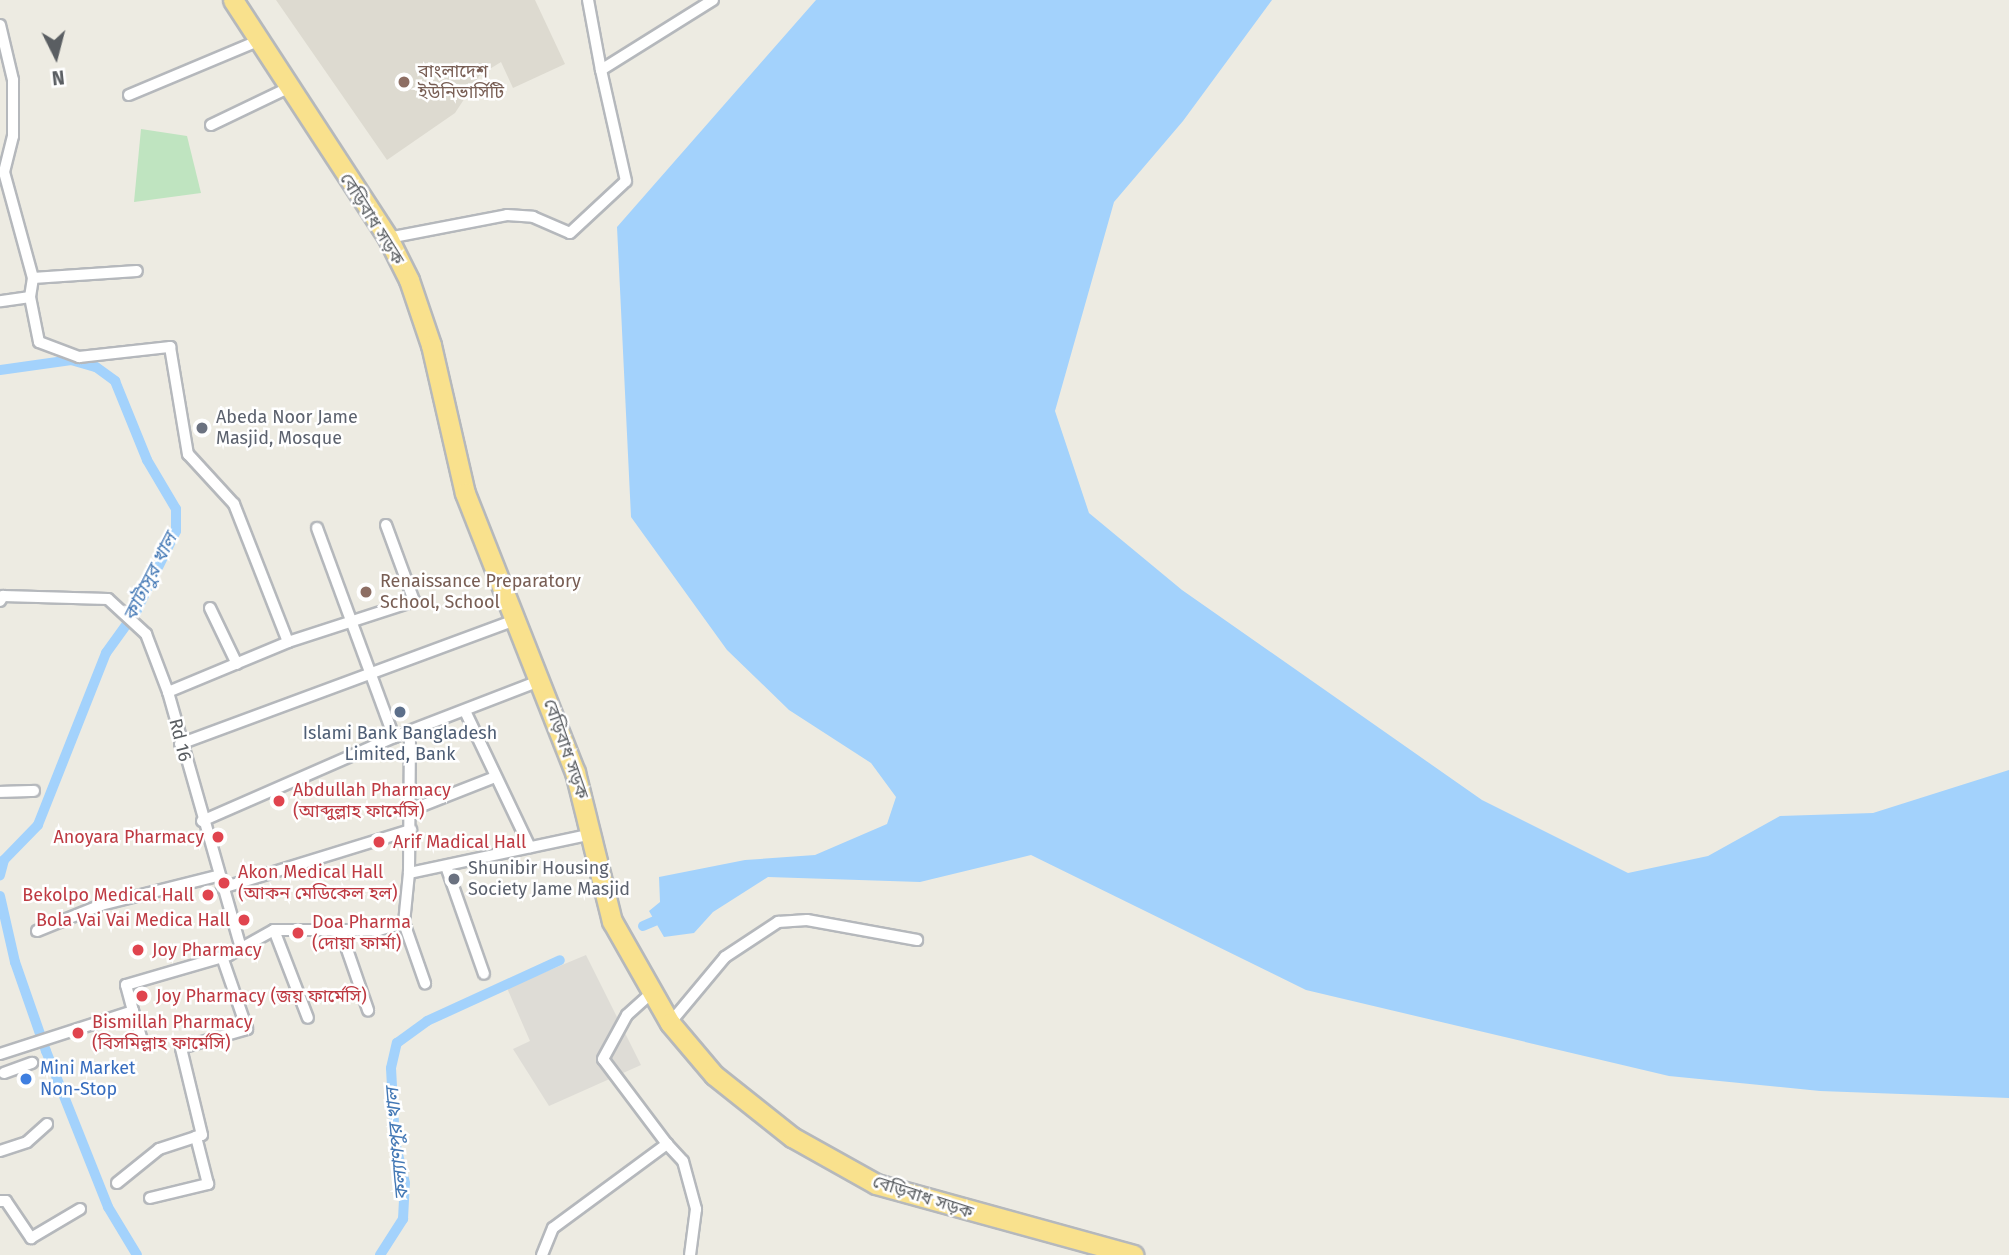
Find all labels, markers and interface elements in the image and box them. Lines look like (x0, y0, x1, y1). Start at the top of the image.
north arrow (21, 21, 91, 91)
place label: বাংলাদেশ ইউনিভার্সিটি (418, 61, 504, 104)
text: N (51, 65, 66, 89)
marker: বাংলাদেশ ইউনিভার্সিটি (396, 74, 412, 90)
street label: বেড়িবাধ সড়ক (335, 169, 409, 269)
place label: Abeda Noor Jame Masjid, Mosque (216, 407, 358, 450)
marker: Abeda Noor Jame Masjid, Mosque (194, 420, 210, 436)
water label: কাটাসুর খাল (118, 529, 182, 625)
place label: Renaissance Preparatory School, School (380, 571, 581, 614)
marker: Renaissance Preparatory School, School (358, 584, 374, 600)
street label: বেড়িবাধ সড়ক (539, 696, 593, 802)
marker: Islami Bank Bangladesh Limited, Bank (392, 704, 408, 720)
street label: Rd 16 (164, 716, 196, 764)
place label: Islami Bank Bangladesh Limited, Bank (303, 723, 497, 766)
place label: Abdullah Pharmacy (আব্দুল্লাহ ফার্মেসি) (293, 780, 451, 822)
marker: Abdullah Pharmacy (আব্দুল্লাহ ফার্মেসি) (271, 793, 287, 809)
place label: Anoyara Pharmacy (53, 826, 204, 848)
marker: Anoyara Pharmacy (210, 829, 226, 845)
place label: Arif Madical Hall (393, 831, 526, 853)
marker: Arif Madical Hall (371, 834, 387, 850)
place label: Shunibir Housing Society Jame Masjid (468, 858, 630, 900)
place label: Akon Medical Hall (আকন মেডিকেল হল) (238, 862, 397, 904)
marker: Shunibir Housing Society Jame Masjid (446, 871, 462, 887)
marker: Akon Medical Hall (আকন মেডিকেল হল) (216, 875, 232, 891)
place label: Bekolpo Medical Hall (22, 884, 194, 906)
marker: Bekolpo Medical Hall (200, 887, 216, 903)
place label: Bola Vai Vai Medica Hall (36, 909, 230, 931)
marker: Bola Vai Vai Medica Hall (236, 912, 252, 928)
place label: Doa Pharma (দোয়া ফার্মা) (312, 912, 411, 954)
marker: Doa Pharma (দোয়া ফার্মা) (290, 925, 306, 941)
place label: Joy Pharmacy (152, 939, 262, 961)
marker: Joy Pharmacy (130, 942, 146, 958)
place label: Joy Pharmacy (জয় ফার্মেসি) (156, 985, 367, 1007)
marker: Joy Pharmacy (জয় ফার্মেসি) (134, 988, 150, 1004)
place label: Bismillah Pharmacy (বিসমিল্লাহ ফার্মেসি) (92, 1012, 253, 1054)
marker: Bismillah Pharmacy (বিসমিল্লাহ ফার্মেসি) (70, 1025, 86, 1041)
place label: Mini Market Non-Stop (40, 1058, 136, 1100)
marker: Mini Market Non-Stop (18, 1071, 34, 1087)
water label: কল্যাণপুর খাল (381, 1087, 413, 1201)
street label: বেড়িবাধ সড়ক (870, 1171, 976, 1223)

